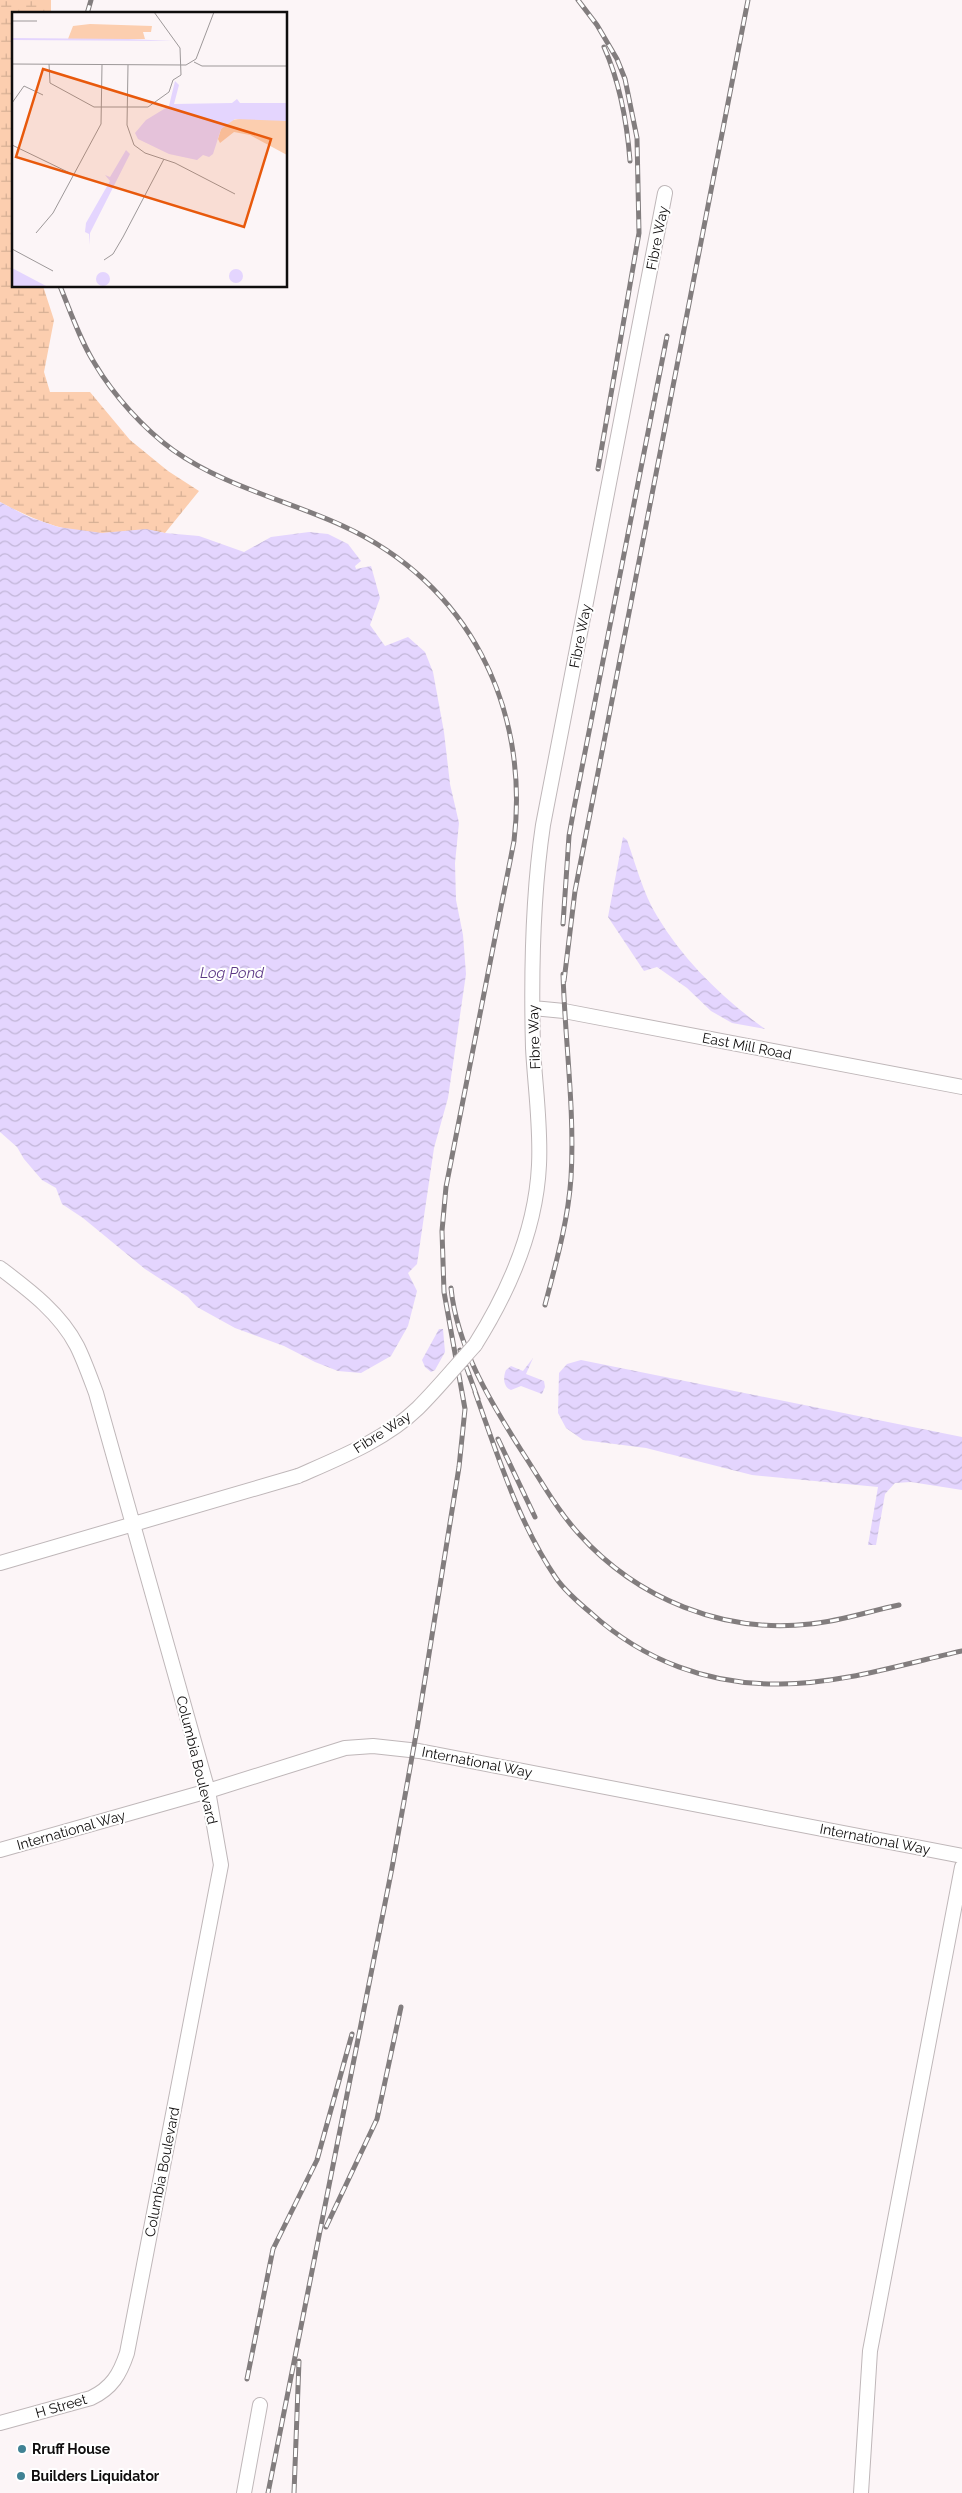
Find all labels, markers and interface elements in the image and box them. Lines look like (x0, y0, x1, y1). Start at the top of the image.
inset map (12, 12, 288, 288)
street label: Fibre Way (643, 204, 671, 271)
street label: Fibre Way (566, 602, 594, 669)
water label: Log Pond (200, 964, 265, 982)
street label: Fibre Way (525, 1004, 543, 1070)
street label: East Mill Road (701, 1029, 793, 1063)
street label: Fibre Way (350, 1407, 414, 1456)
street label: Columbia Boulevard (173, 1694, 221, 1826)
street label: International Way (420, 1743, 534, 1781)
street label: International Way (15, 1807, 128, 1853)
street label: International Way (818, 1820, 932, 1858)
street label: Columbia Boulevard (142, 2106, 182, 2238)
street label: H Street (33, 2391, 89, 2421)
place label: Rruff House (32, 2441, 111, 2457)
marker: Rruff House (16, 2443, 28, 2455)
place label: Builders Liquidator (31, 2468, 160, 2484)
marker: Builders Liquidator (15, 2470, 27, 2482)

